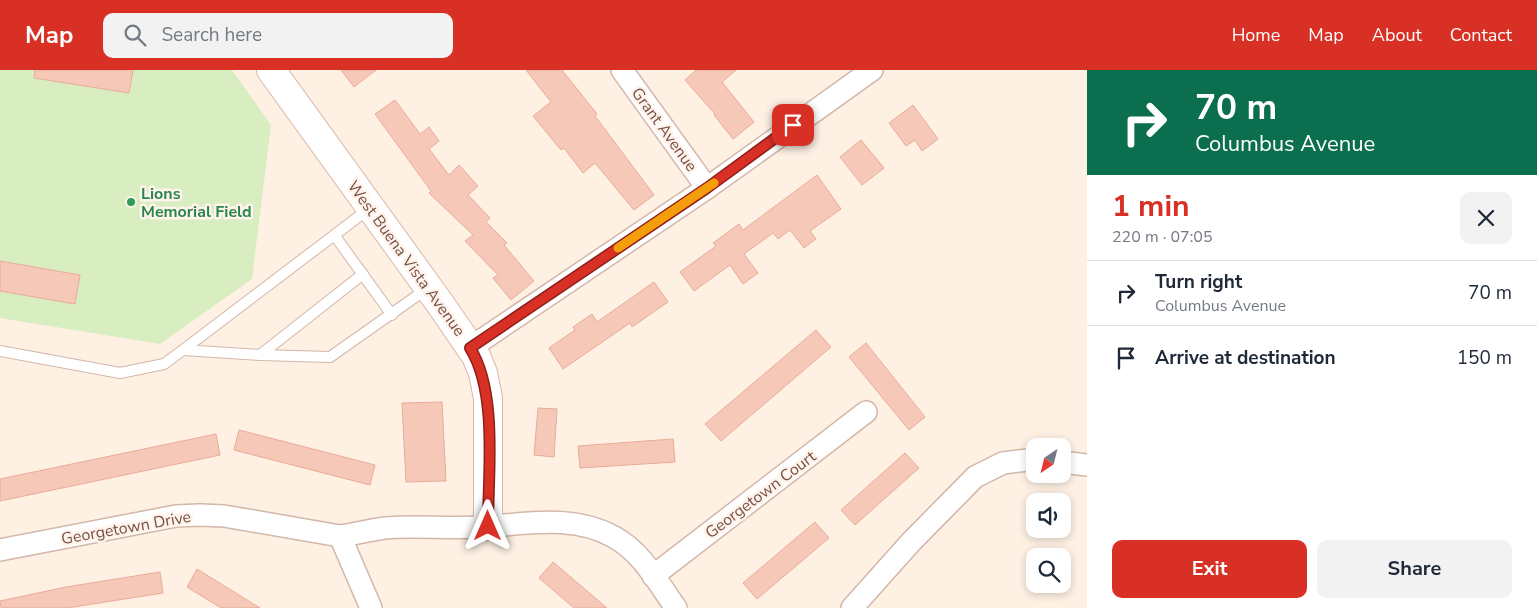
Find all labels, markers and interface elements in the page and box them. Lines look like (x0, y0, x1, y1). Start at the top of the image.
search box (103, 13, 453, 58)
text: Map (25, 19, 73, 51)
icon: search (121, 21, 149, 49)
text: Search here (161, 22, 262, 48)
text: Home (1232, 23, 1280, 47)
text: Map (1308, 23, 1344, 47)
text: About (1372, 23, 1422, 47)
text: Contact (1450, 23, 1512, 47)
street label: Grant Avenue (626, 83, 702, 176)
text: 70 m (1195, 84, 1277, 131)
icon: right (1112, 90, 1177, 155)
pin (772, 104, 814, 146)
icon: arrive (779, 111, 807, 139)
text: Columbus Avenue (1195, 129, 1375, 159)
street label: West Buena Vista Avenue (342, 176, 470, 341)
place label: Lions Memorial Field (141, 183, 252, 223)
text: 1 min (1112, 186, 1190, 227)
button: close (1460, 192, 1512, 244)
marker: Lions Memorial Field (125, 196, 137, 208)
text: 220 m · 07:05 (1112, 226, 1213, 248)
text: Turn right (1155, 269, 1242, 295)
icon: right (1112, 279, 1140, 307)
text: 70 m (1468, 280, 1512, 306)
text: Columbus Avenue (1155, 295, 1286, 317)
icon: arrive (1112, 344, 1140, 372)
text: Arrive at destination (1155, 345, 1336, 371)
text: 150 m (1457, 345, 1512, 371)
north arrow (1026, 438, 1071, 482)
map controls (1026, 438, 1071, 593)
street label: Georgetown Court (701, 446, 821, 544)
button: sound (1026, 493, 1071, 538)
position arrow (461, 499, 513, 551)
street label: Georgetown Drive (60, 506, 193, 550)
button: Exit (1112, 540, 1307, 598)
button: Share (1317, 540, 1512, 598)
button: search (1026, 548, 1071, 593)

